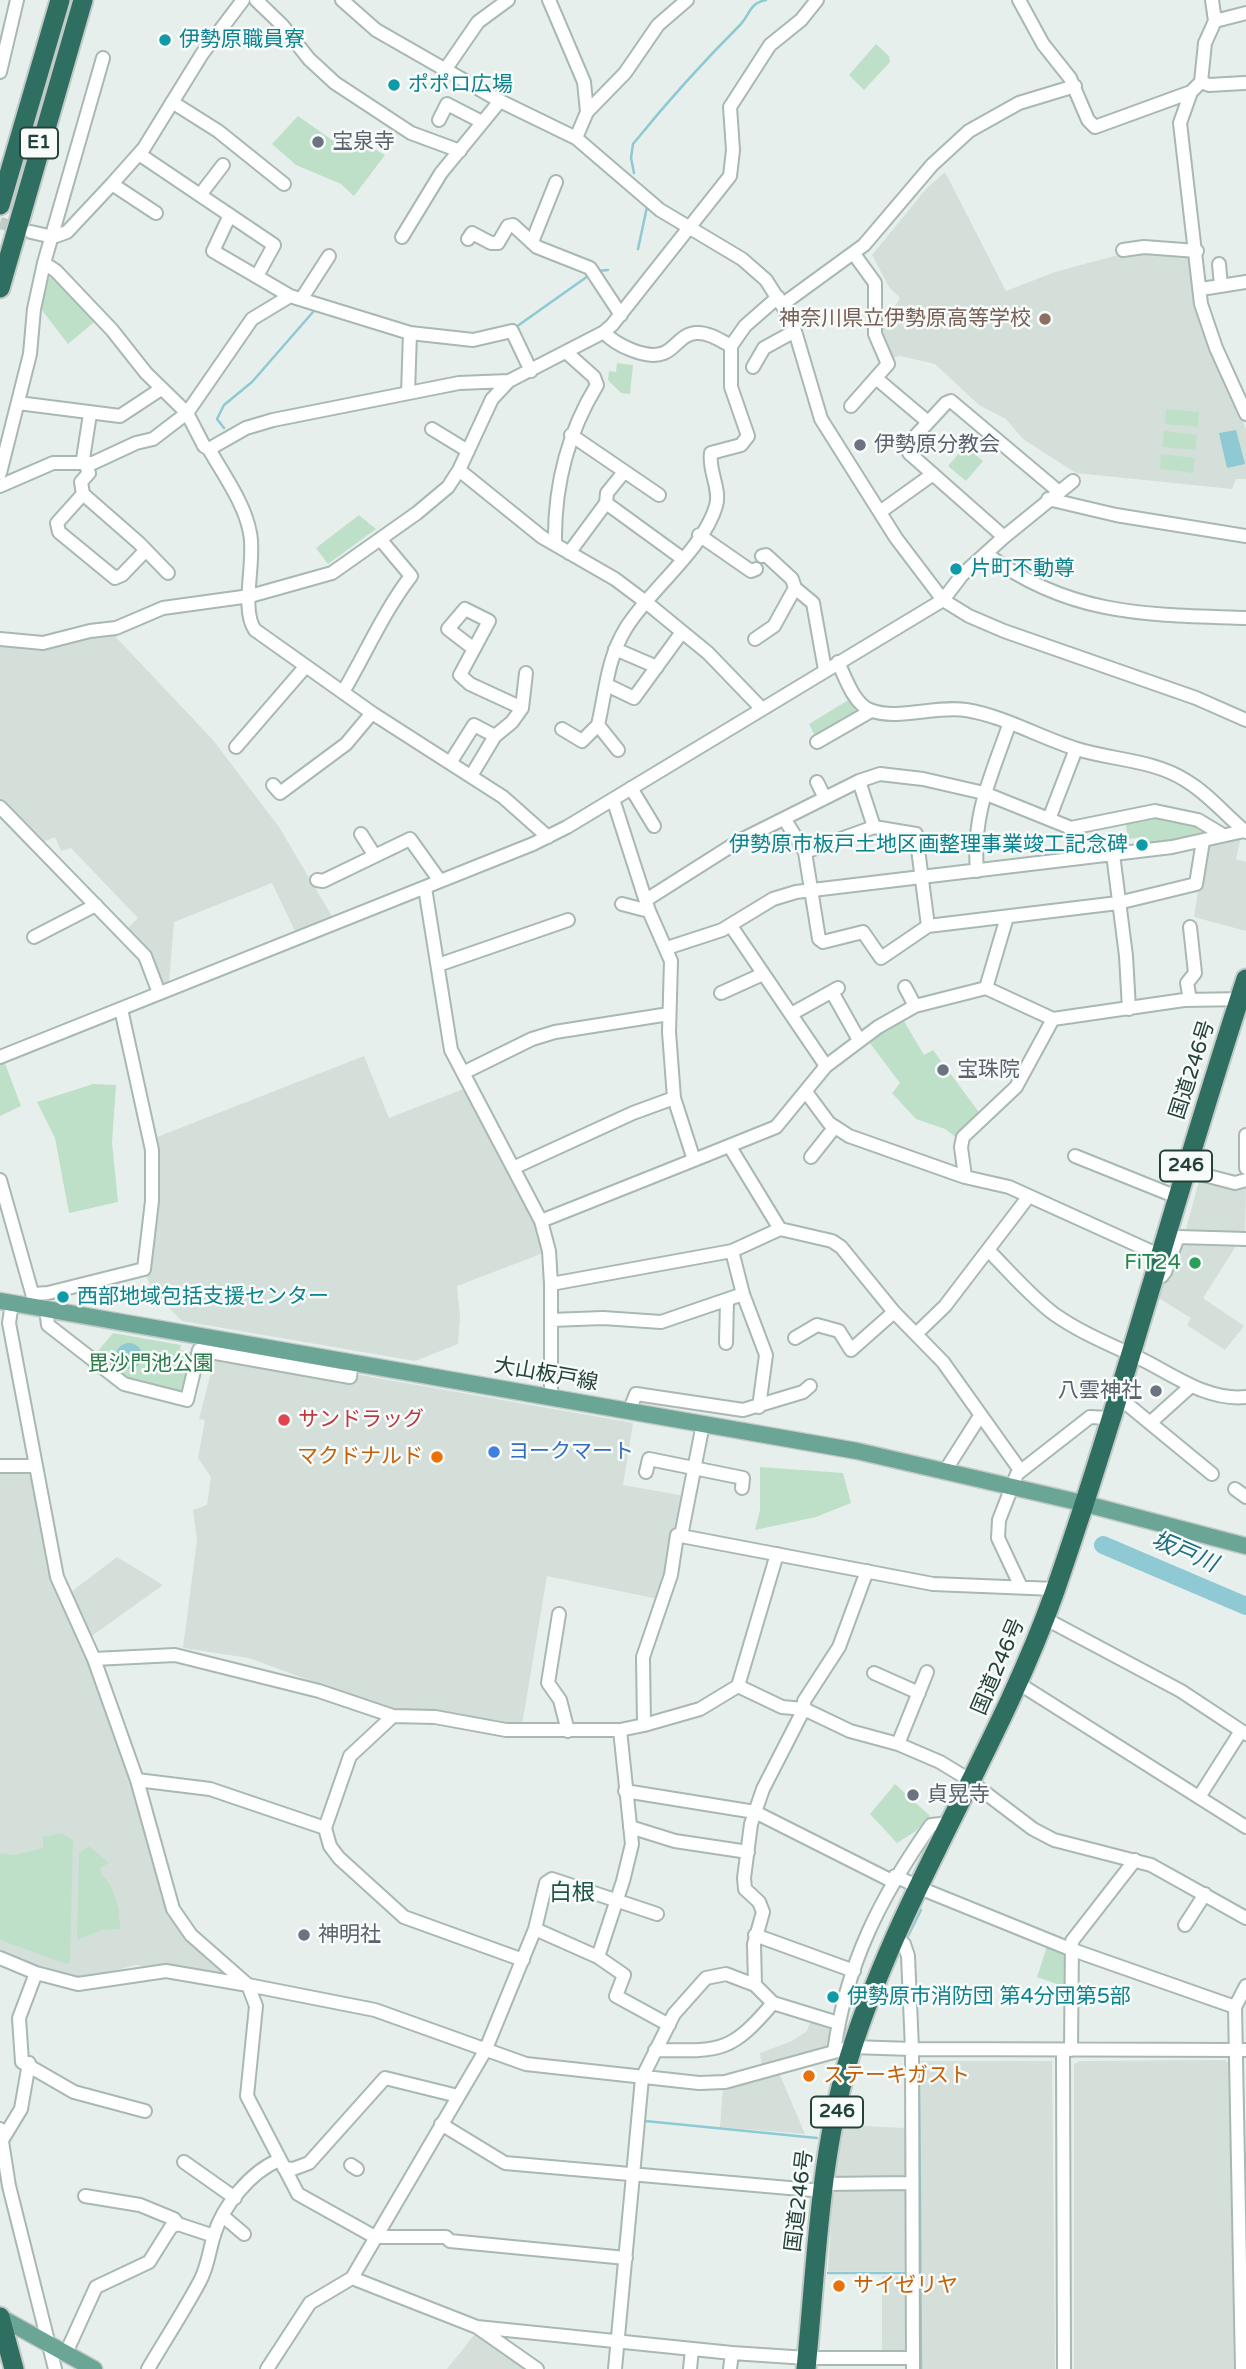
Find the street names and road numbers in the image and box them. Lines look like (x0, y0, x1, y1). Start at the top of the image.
road number: E1 (20, 127, 58, 158)
street label: 国道246号 (1165, 1017, 1221, 1123)
road number: 246 (1160, 1150, 1212, 1182)
street label: 大山板戸線 (492, 1353, 600, 1397)
street label: 国道246号 (967, 1615, 1031, 1719)
road number: 246 (811, 2096, 863, 2128)
street label: 国道246号 (781, 2149, 819, 2253)

